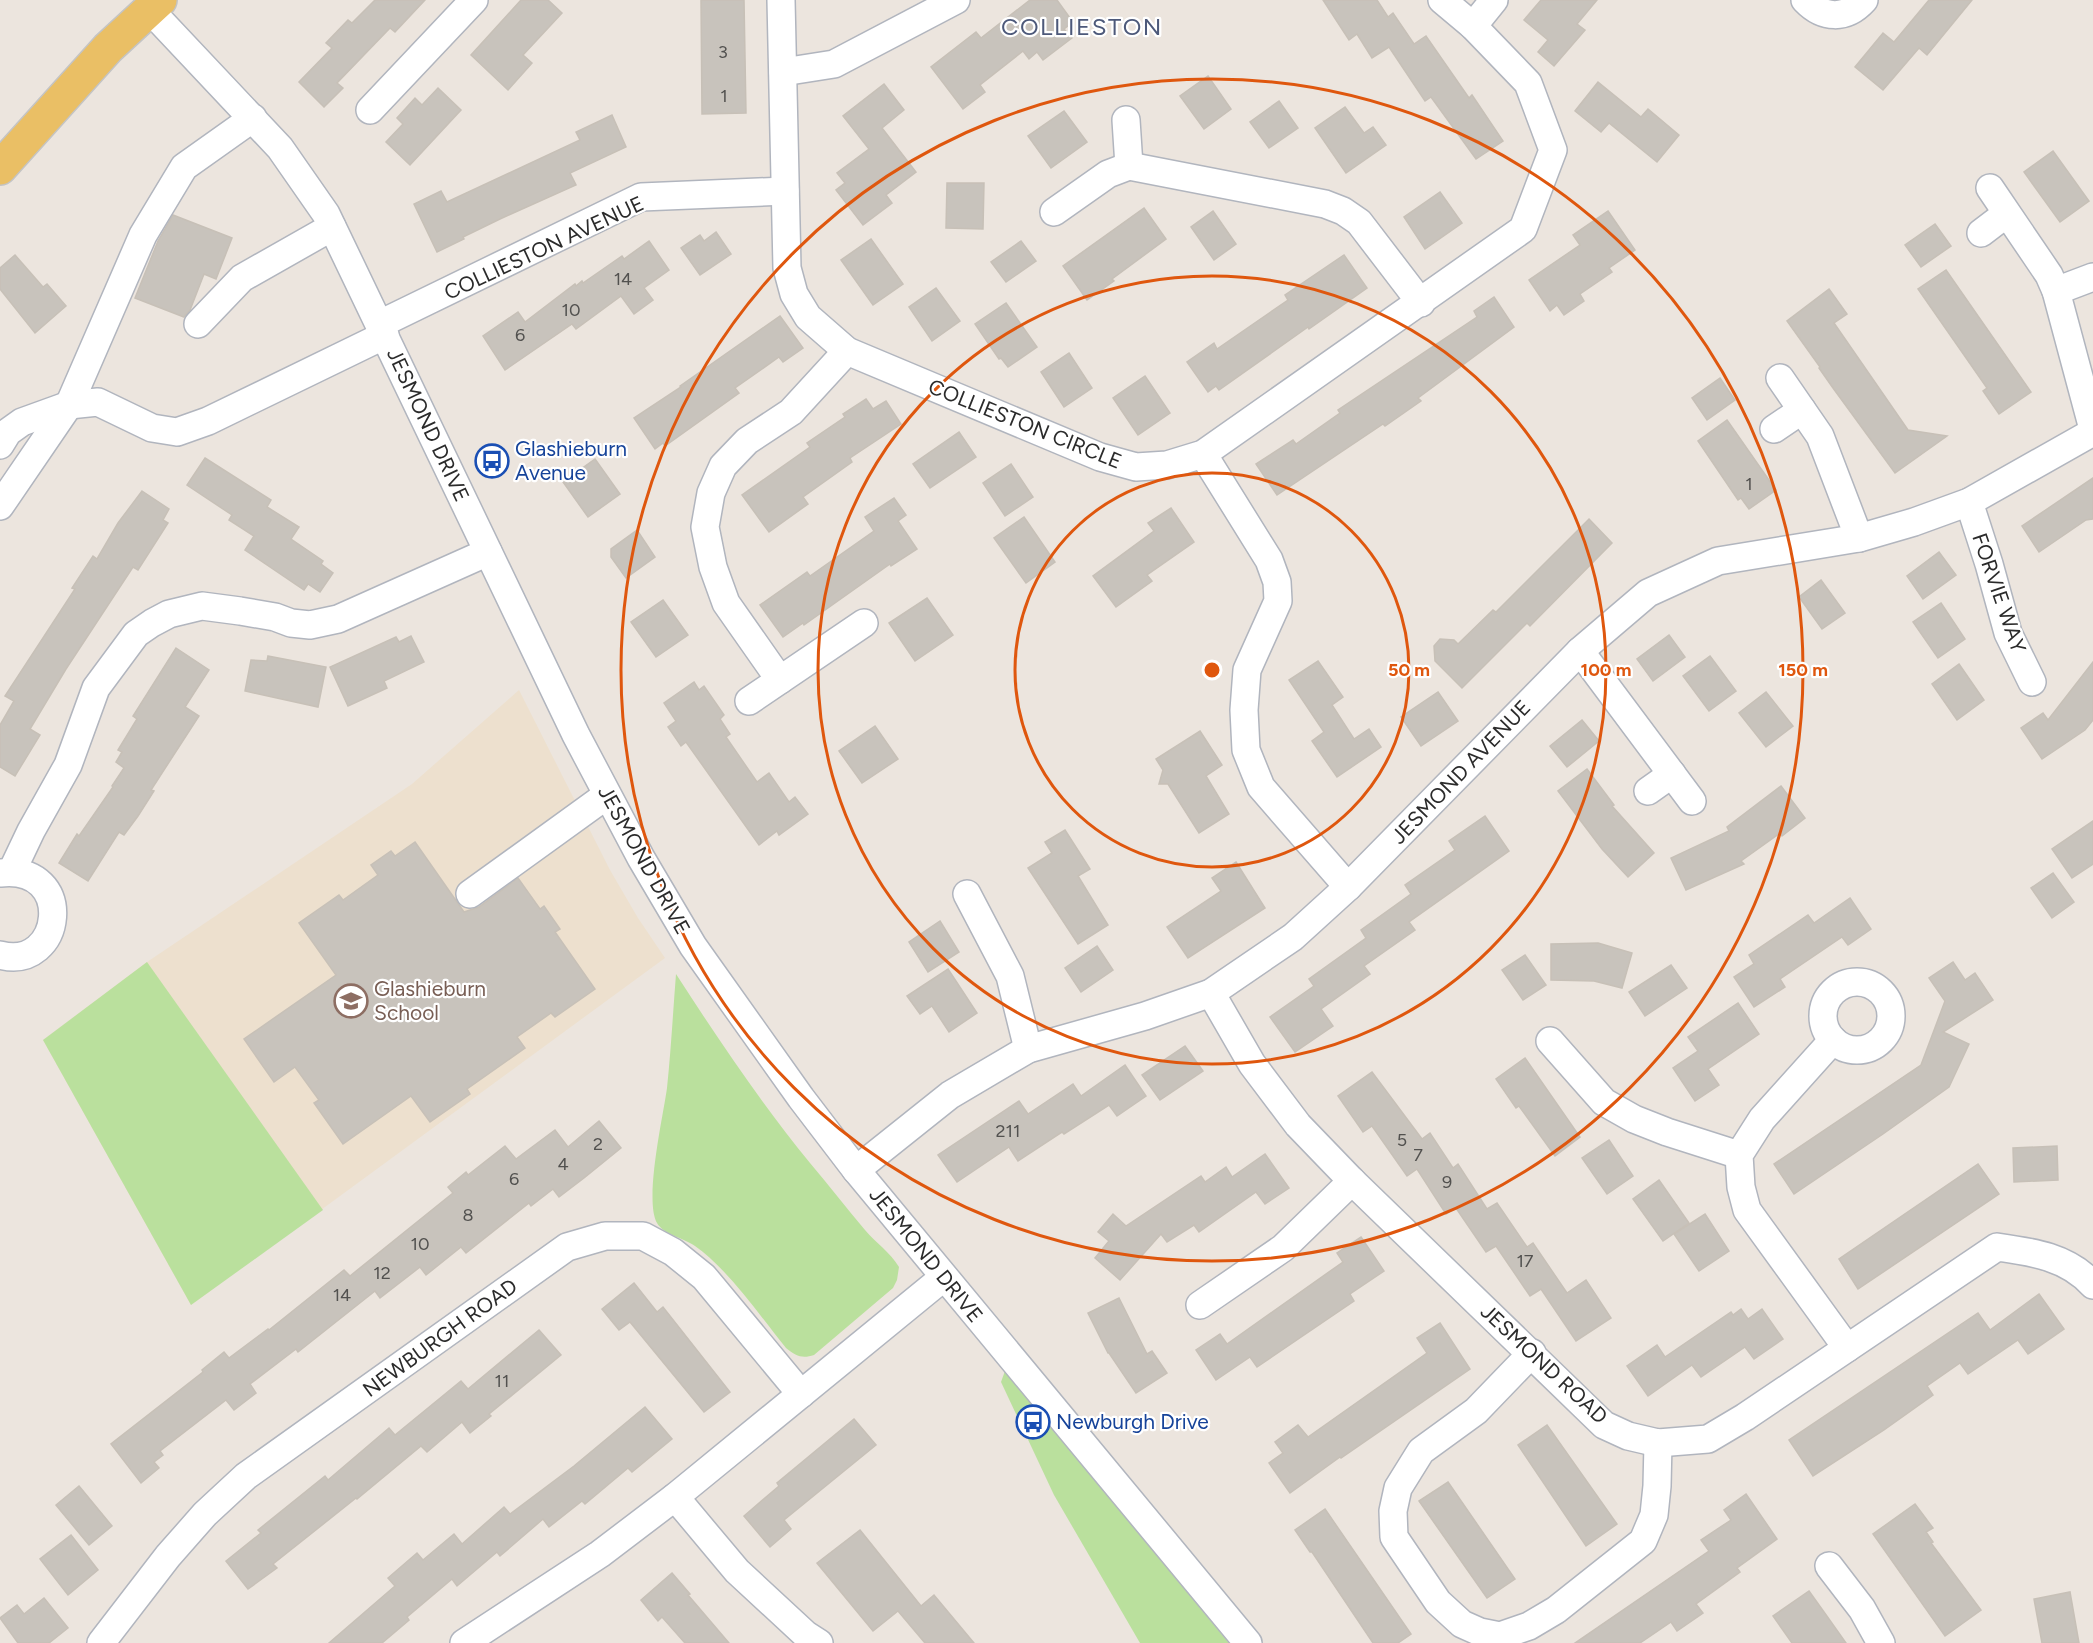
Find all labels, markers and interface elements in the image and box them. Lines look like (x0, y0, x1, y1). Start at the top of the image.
district label: COLLIESTON (1001, 12, 1163, 41)
house number: 3 (718, 41, 728, 63)
house number: 1 (720, 85, 728, 107)
street label: COLLIESTON AVENUE (440, 190, 648, 305)
house number: 14 (614, 268, 632, 290)
house number: 10 (562, 299, 580, 321)
house number: 6 (515, 324, 525, 346)
street label: JESMOND DRIVE (382, 344, 475, 505)
street label: COLLIESTON CIRCLE (925, 373, 1125, 474)
place label: Glashieburn Avenue (515, 436, 627, 485)
bus stop icon: Glashieburn Avenue (474, 443, 510, 479)
house number: 1 (1745, 473, 1753, 495)
street label: FORVIE WAY (1967, 530, 2032, 656)
text: 50 m (1388, 659, 1430, 681)
text: 100 m (1581, 659, 1631, 681)
text: 150 m (1778, 659, 1828, 681)
centre of rings (1202, 660, 1222, 680)
street label: JESMOND AVENUE (1386, 695, 1536, 849)
street label: JESMOND DRIVE (593, 781, 696, 939)
place label: Glashieburn School (374, 976, 486, 1025)
school or university icon: Glashieburn School (333, 983, 369, 1019)
house number: 211 (996, 1120, 1020, 1142)
house number: 5 (1397, 1129, 1407, 1151)
house number: 2 (593, 1133, 603, 1155)
house number: 7 (1413, 1144, 1423, 1166)
house number: 4 (557, 1153, 569, 1175)
house number: 6 (509, 1168, 519, 1190)
house number: 9 (1442, 1171, 1452, 1193)
street label: JESMOND DRIVE (864, 1182, 988, 1327)
house number: 8 (462, 1204, 474, 1226)
house number: 10 (411, 1233, 429, 1255)
house number: 17 (1516, 1250, 1534, 1272)
house number: 12 (373, 1262, 391, 1284)
street label: NEWBURGH ROAD (358, 1273, 522, 1402)
house number: 14 (333, 1284, 351, 1306)
street label: JESMOND ROAD (1476, 1298, 1613, 1429)
house number: 11 (495, 1370, 509, 1392)
bus stop icon: Newburgh Drive (1015, 1404, 1051, 1440)
place label: Newburgh Drive (1056, 1409, 1209, 1434)

